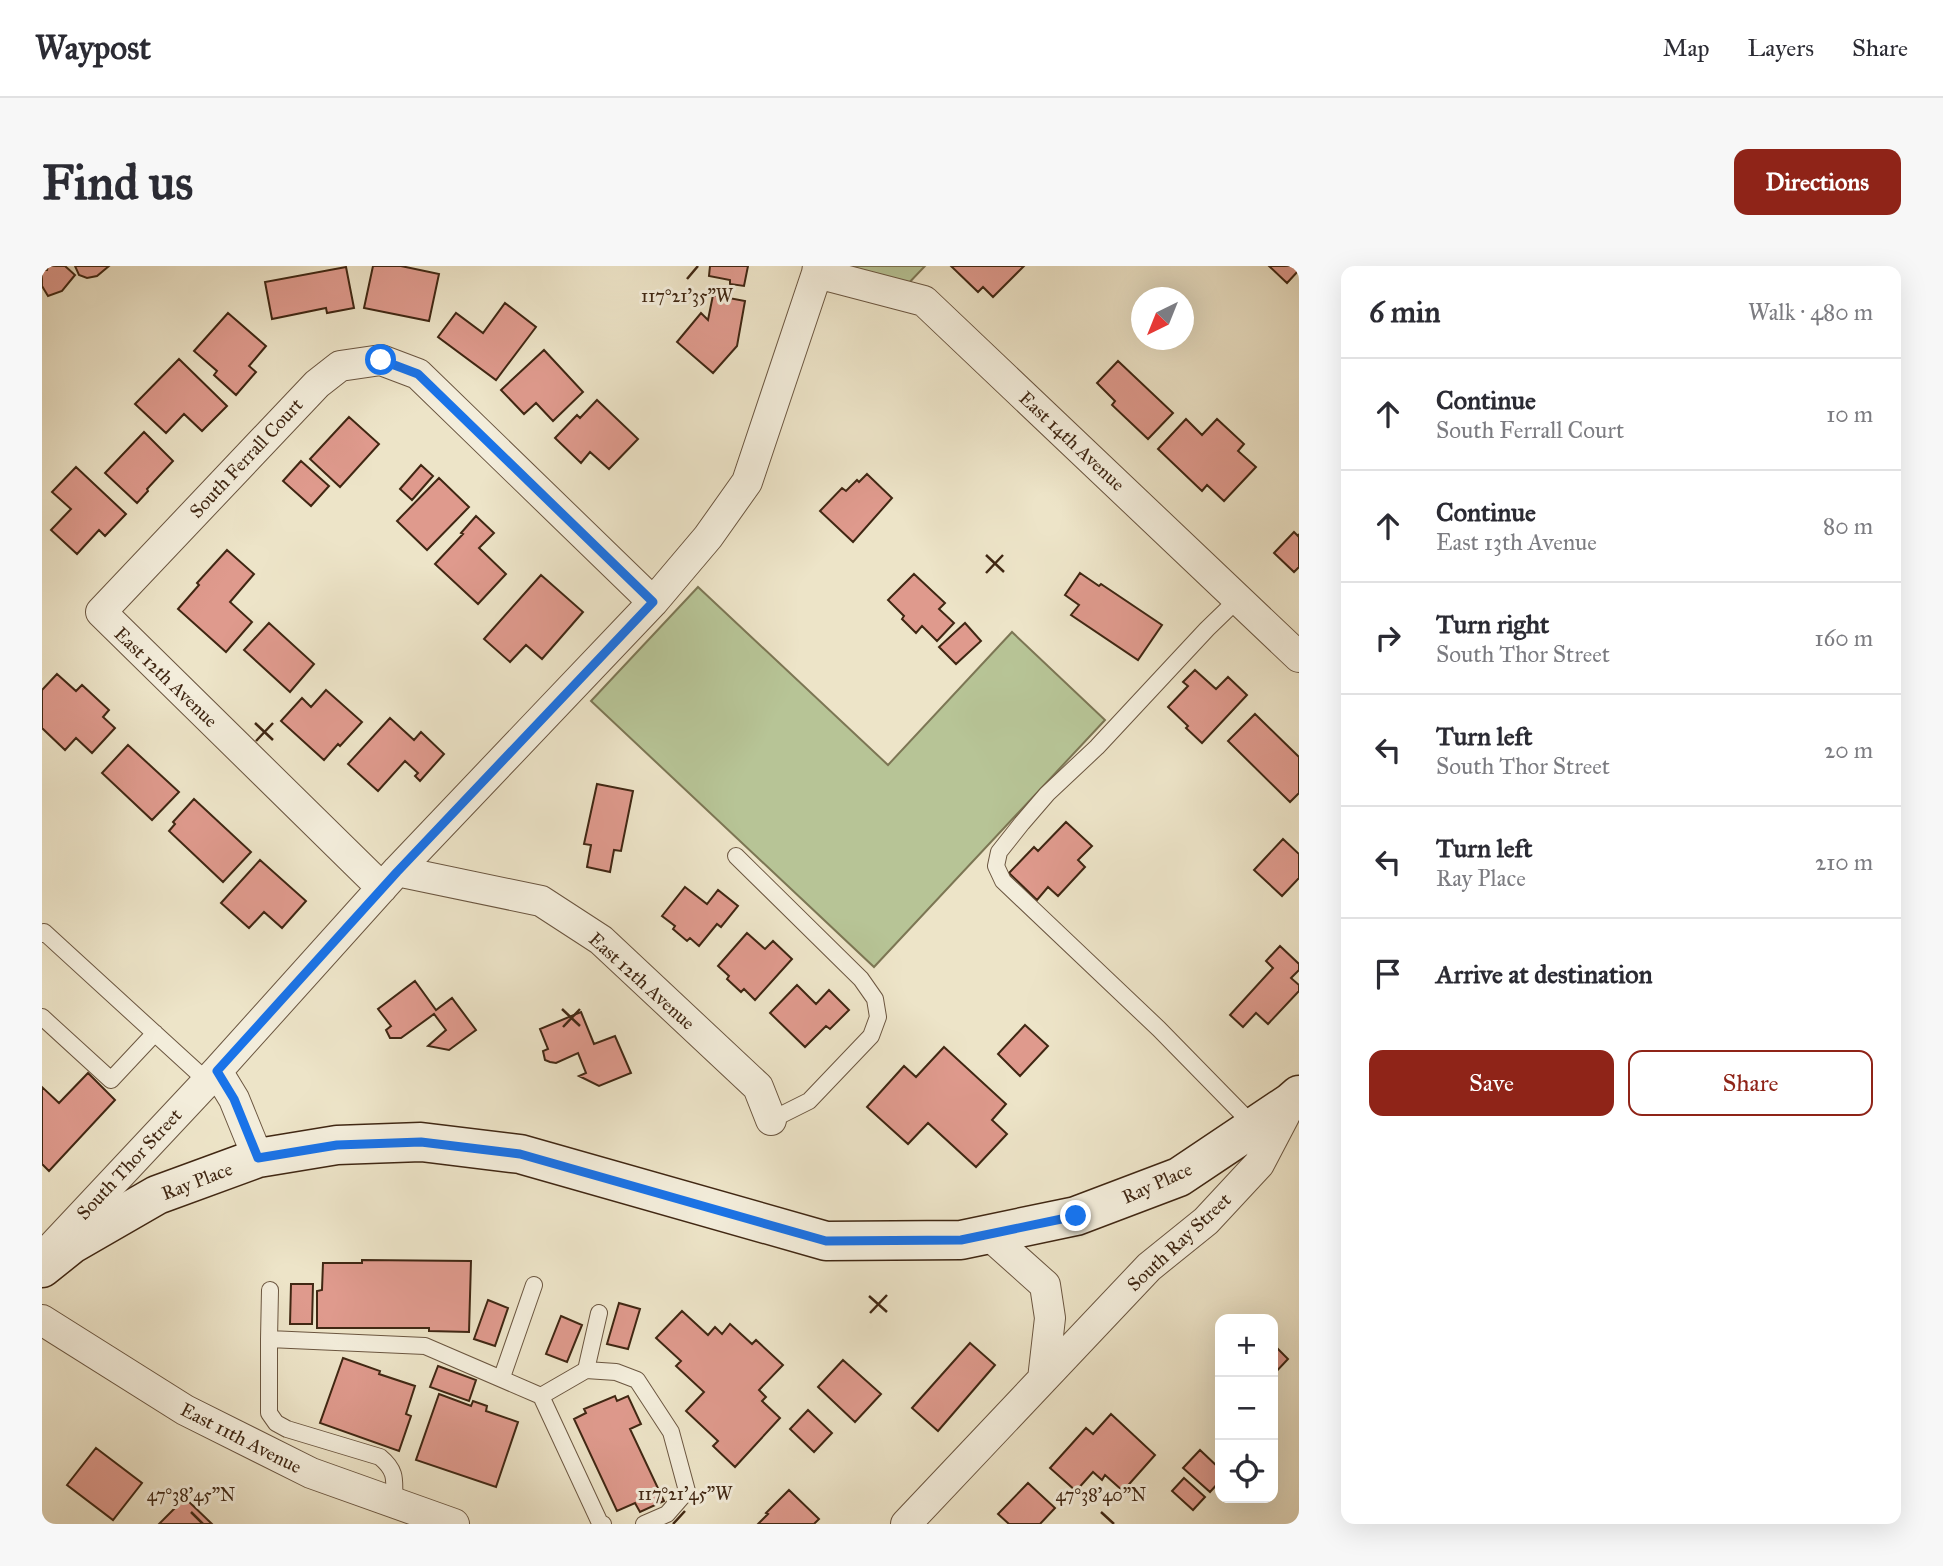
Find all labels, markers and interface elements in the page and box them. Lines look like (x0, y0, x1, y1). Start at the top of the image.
text: Waypost (35, 28, 151, 68)
text: Map (1663, 33, 1710, 63)
text: Layers (1748, 33, 1814, 63)
text: Share (1852, 33, 1908, 63)
button: Directions (1734, 149, 1901, 215)
text: Find us (42, 153, 193, 212)
text: 117°21'35"W (641, 285, 734, 307)
north arrow (1131, 287, 1194, 350)
text: 6 min (1369, 294, 1441, 330)
text: Walk · 480 m (1748, 298, 1873, 326)
route start (365, 344, 396, 375)
text: Continue (1436, 384, 1536, 416)
street label: East 14th Avenue (1014, 386, 1130, 496)
street label: South Ferrall Court (185, 393, 308, 523)
icon: ahead (1369, 395, 1407, 433)
text: 10 m (1826, 400, 1873, 428)
text: South Ferrall Court (1436, 416, 1624, 444)
text: Continue (1436, 496, 1536, 528)
icon: ahead (1369, 507, 1407, 545)
text: 80 m (1823, 512, 1873, 540)
text: East 13th Avenue (1436, 528, 1597, 556)
text: Turn right (1436, 608, 1549, 640)
icon: right (1369, 619, 1407, 657)
street label: East 12th Avenue (110, 622, 222, 732)
text: 160 m (1815, 624, 1873, 652)
text: South Thor Street (1436, 640, 1610, 668)
text: Turn left (1436, 720, 1532, 752)
icon: left (1369, 731, 1407, 769)
text: 20 m (1824, 736, 1873, 764)
text: South Thor Street (1436, 752, 1610, 780)
text: Turn left (1436, 832, 1532, 864)
icon: left (1369, 843, 1407, 881)
text: 210 m (1815, 848, 1873, 876)
text: Ray Place (1436, 864, 1526, 892)
street label: East 12th Avenue (584, 927, 700, 1035)
icon: arrive (1369, 955, 1407, 993)
text: Arrive at destination (1436, 958, 1653, 990)
button: Save (1369, 1050, 1614, 1116)
button: Share (1628, 1050, 1873, 1116)
street label: South Thor Street (72, 1103, 187, 1224)
street label: Ray Place (158, 1157, 236, 1205)
street label: Ray Place (1118, 1157, 1196, 1209)
street label: South Ray Street (1122, 1188, 1236, 1296)
route end (1060, 1200, 1091, 1231)
map controls (1215, 1314, 1278, 1503)
button: + (1215, 1314, 1278, 1377)
button: − (1215, 1377, 1278, 1440)
street label: East 11th Avenue (177, 1398, 305, 1478)
button: locate (1215, 1440, 1278, 1503)
text: 117°21'45"W (638, 1483, 733, 1505)
text: 47°38'45"N (147, 1484, 235, 1506)
text: 47°38'40"N (1056, 1484, 1146, 1506)

